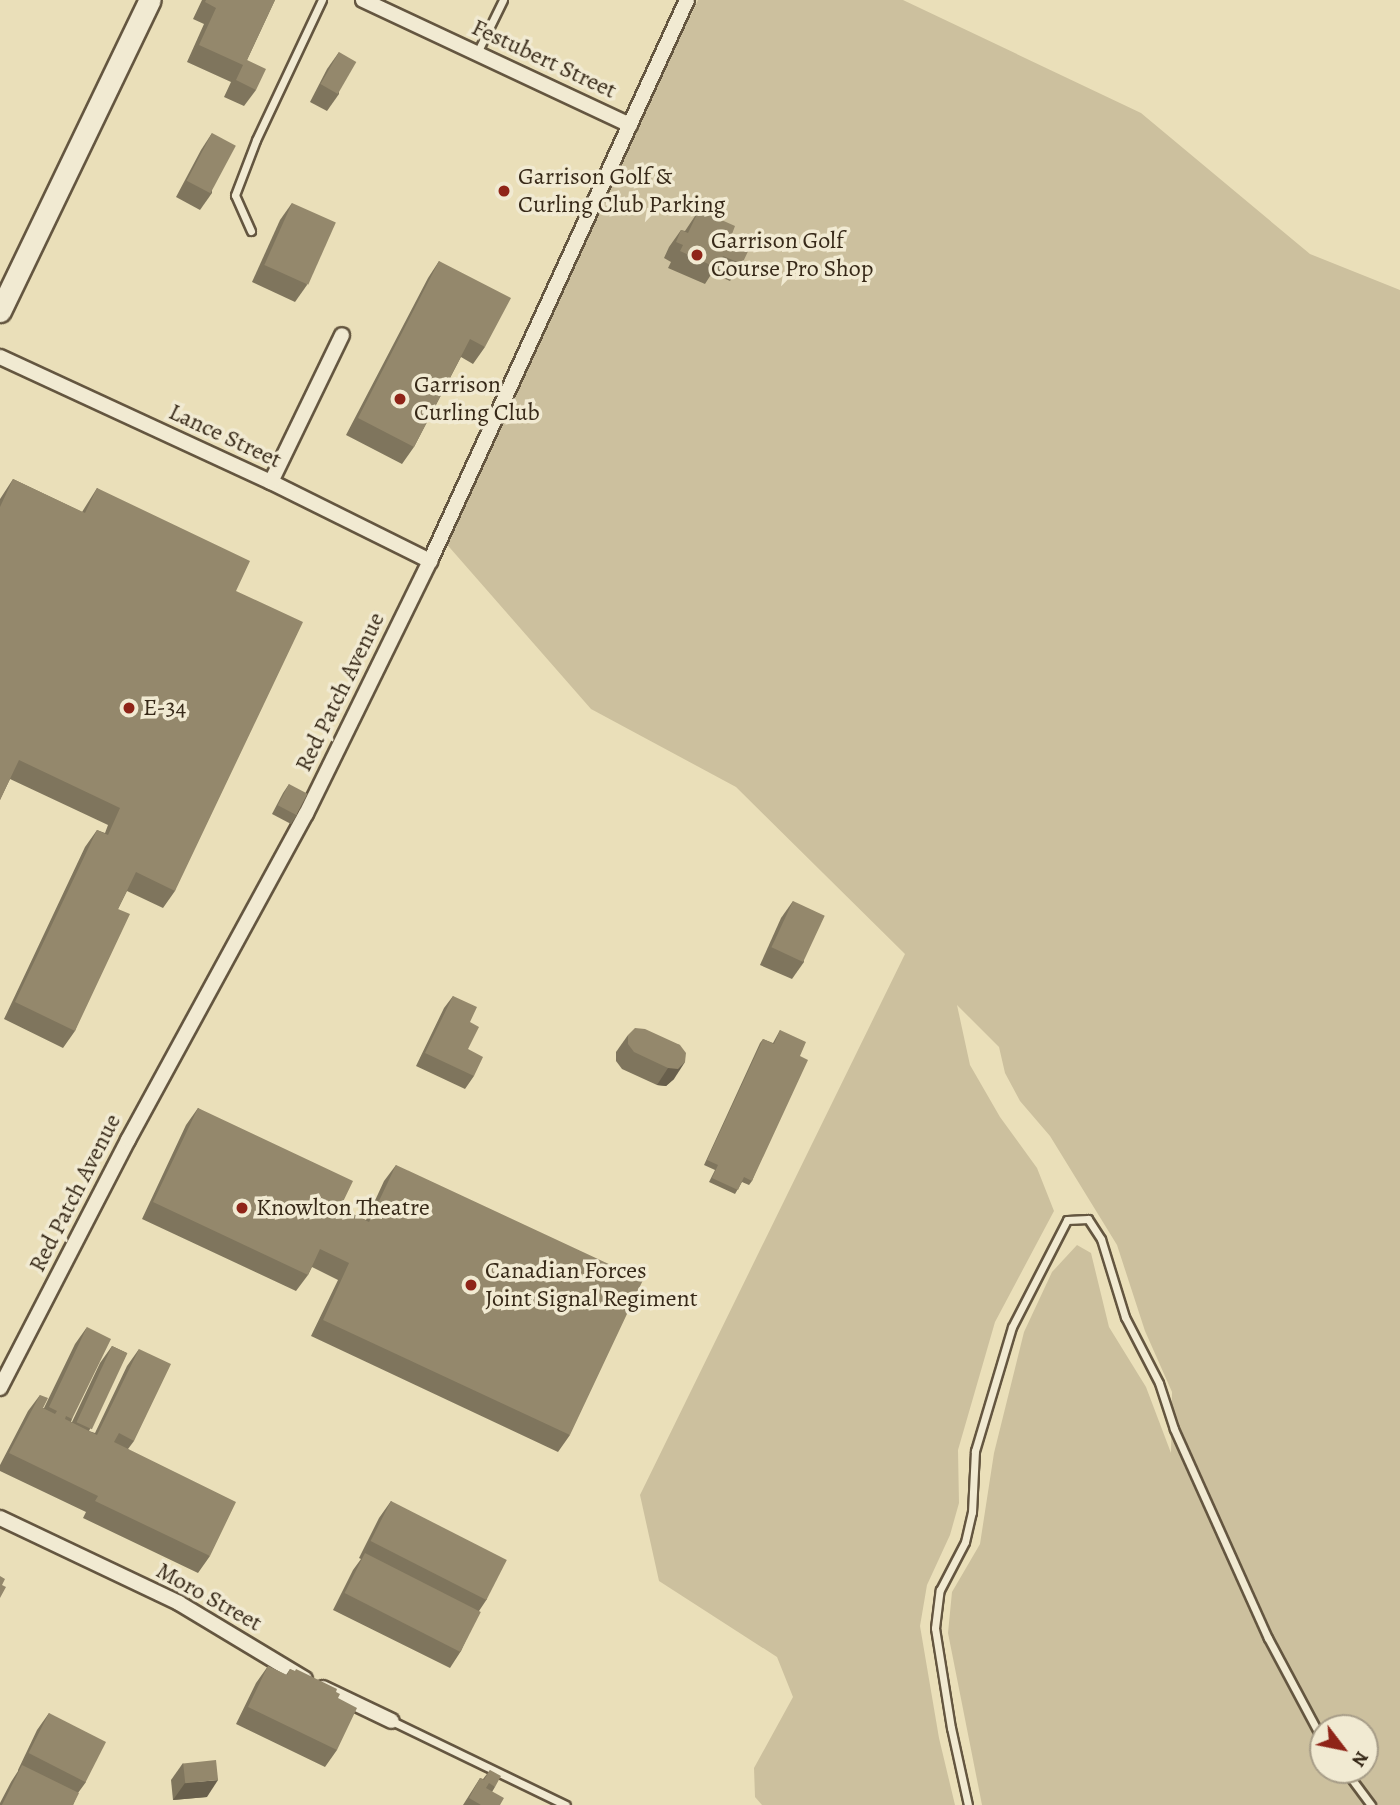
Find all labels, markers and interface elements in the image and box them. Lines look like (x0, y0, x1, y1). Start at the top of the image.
street label: Festubert Street (467, 13, 621, 105)
place label: Garrison Golf & Curling Club Parking (518, 163, 726, 219)
marker: Garrison Golf & Curling Club Parking (496, 183, 512, 199)
place label: Garrison Golf Course Pro Shop (711, 227, 873, 283)
marker: Garrison Golf Course Pro Shop (689, 247, 705, 263)
place label: Garrison Curling Club (414, 371, 540, 427)
marker: Garrison Curling Club (392, 391, 408, 407)
street label: Lance Street (164, 397, 286, 475)
street label: Red Patch Avenue (289, 608, 391, 776)
place label: E-34 (143, 694, 186, 722)
marker: E-34 (121, 700, 137, 716)
street label: Red Patch Avenue (23, 1109, 127, 1277)
place label: Knowlton Theatre (256, 1194, 430, 1222)
marker: Knowlton Theatre (234, 1200, 250, 1216)
place label: Canadian Forces Joint Signal Regiment (485, 1257, 698, 1313)
marker: Canadian Forces Joint Signal Regiment (463, 1277, 479, 1293)
street label: Moro Street (151, 1556, 267, 1638)
north arrow (1309, 1714, 1379, 1784)
text: N (1345, 1746, 1375, 1772)

